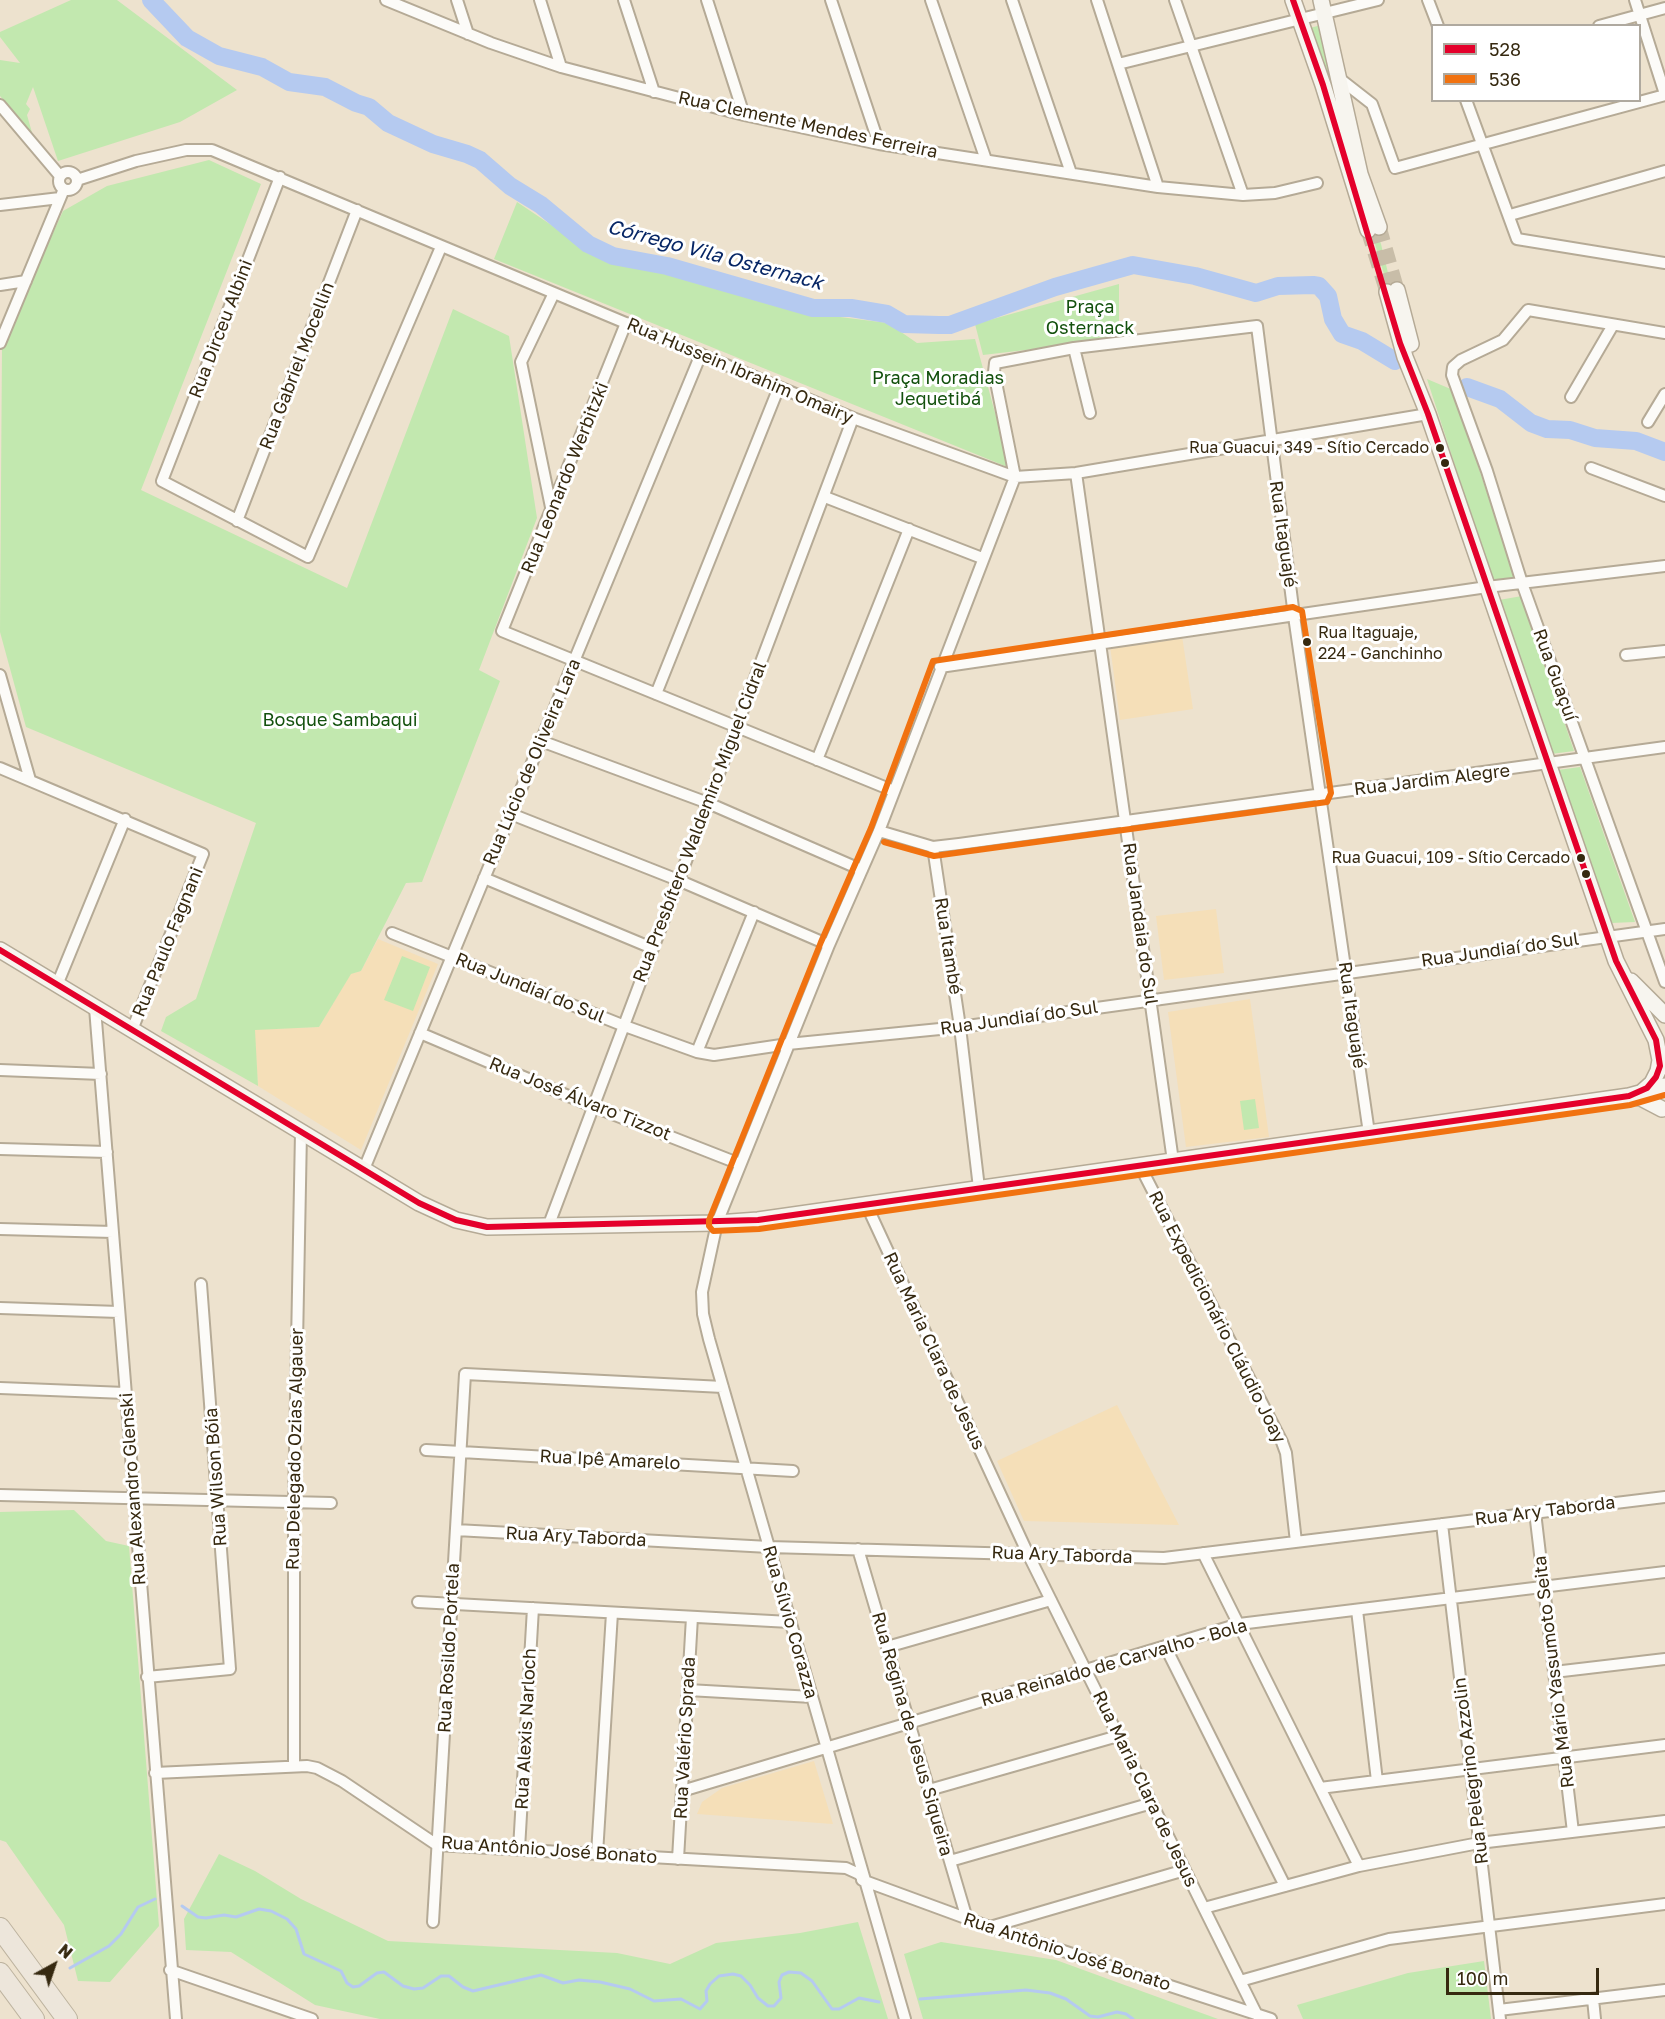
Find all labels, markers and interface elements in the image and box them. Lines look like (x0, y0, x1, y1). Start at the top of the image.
legend (1431, 24, 1641, 102)
text: 528 (1489, 38, 1521, 60)
text: 536 (1489, 68, 1521, 90)
street label: Rua Clemente Mendes Ferreira (676, 87, 940, 163)
water label: Córrego Vila Osternack (605, 215, 825, 295)
street label: Rua Dirceu Albini (185, 257, 257, 401)
street label: Rua Gabriel Mocellin (255, 279, 339, 453)
park label: Praça Osternack (1046, 296, 1134, 338)
street label: Rua Hussein Ibrahim Omairy (624, 313, 856, 429)
park label: Praça Moradias Jequetibá (872, 367, 1004, 410)
street label: Rua Leonardo Werbitzki (517, 379, 613, 577)
place label: Rua Guacui, 349 - Sítio Cercado (1189, 438, 1429, 458)
marker: Rua Guacui, 349 - Sítio Cercado (1434, 442, 1446, 454)
unlabelled marker (1439, 457, 1451, 469)
street label: Rua Itaguajé (1265, 479, 1301, 589)
place label: Rua Itaguaje, 224 - Ganchinho (1318, 623, 1443, 661)
street label: Rua Guaçuí (1528, 626, 1582, 724)
marker: Rua Itaguaje, 224 - Ganchinho (1301, 636, 1313, 648)
street label: Rua Lúcio de Oliveira Lara (479, 656, 585, 868)
street label: Rua Presbítero Waldemiro Miguel Cidral (629, 658, 771, 986)
park label: Bosque Sambaqui (263, 709, 417, 731)
street label: Rua Jardim Alegre (1353, 760, 1511, 800)
street label: Rua Jandaia do Sul (1118, 841, 1162, 1007)
place label: Rua Guacui, 109 - Sítio Cercado (1332, 848, 1570, 868)
marker: Rua Guacui, 109 - Sítio Cercado (1575, 852, 1587, 864)
street label: Rua Paulo Fagnani (128, 864, 208, 1020)
unlabelled marker (1580, 868, 1592, 880)
street label: Rua Itambé (930, 896, 966, 996)
street label: Rua Jundiaí do Sul (1420, 928, 1580, 972)
street label: Rua Jundiaí do Sul (452, 948, 608, 1028)
street label: Rua Itaguajé (1334, 960, 1370, 1070)
street label: Rua Jundiaí do Sul (939, 996, 1099, 1040)
street label: Rua José Álvaro Tizzot (486, 1053, 674, 1145)
street label: Rua Expedicionário Cláudio Joay (1144, 1187, 1290, 1447)
street label: Rua Maria Clara de Jesus (879, 1249, 989, 1453)
street label: Rua Delegado Ozias Algauer (282, 1328, 308, 1570)
street label: Rua Alexandro Glenski (115, 1392, 151, 1586)
street label: Rua Wilson Bóia (200, 1407, 232, 1547)
street label: Rua Ipê Amarelo (539, 1446, 681, 1474)
street label: Rua Ary Taborda (1474, 1492, 1616, 1530)
street label: Rua Ary Taborda (505, 1523, 647, 1551)
street label: Rua Ary Taborda (991, 1542, 1133, 1568)
street label: Rua Sílvio Corazza (758, 1543, 822, 1701)
street label: Rua Mário Yassumoto Seita (1529, 1555, 1579, 1789)
street label: Rua Rosildo Portela (434, 1563, 464, 1733)
street label: Rua Regina de Jesus Siqueira (867, 1609, 957, 1859)
street label: Rua Reinaldo de Carvalho - Bola (978, 1615, 1250, 1711)
street label: Rua Alexis Narloch (511, 1648, 541, 1810)
street label: Rua Valério Sprada (670, 1656, 700, 1820)
street label: Rua Pelegrino Azzolin (1449, 1676, 1493, 1866)
street label: Rua Maria Clara de Jesus (1088, 1687, 1202, 1891)
street label: Rua Antônio José Bonato (440, 1832, 658, 1868)
street label: Rua Antônio José Bonato (961, 1908, 1173, 1996)
north arrow (24, 1935, 84, 1995)
text: N (54, 1940, 77, 1963)
scale bar (1449, 1956, 1602, 1994)
text: 100 m (1457, 1967, 1508, 1989)

